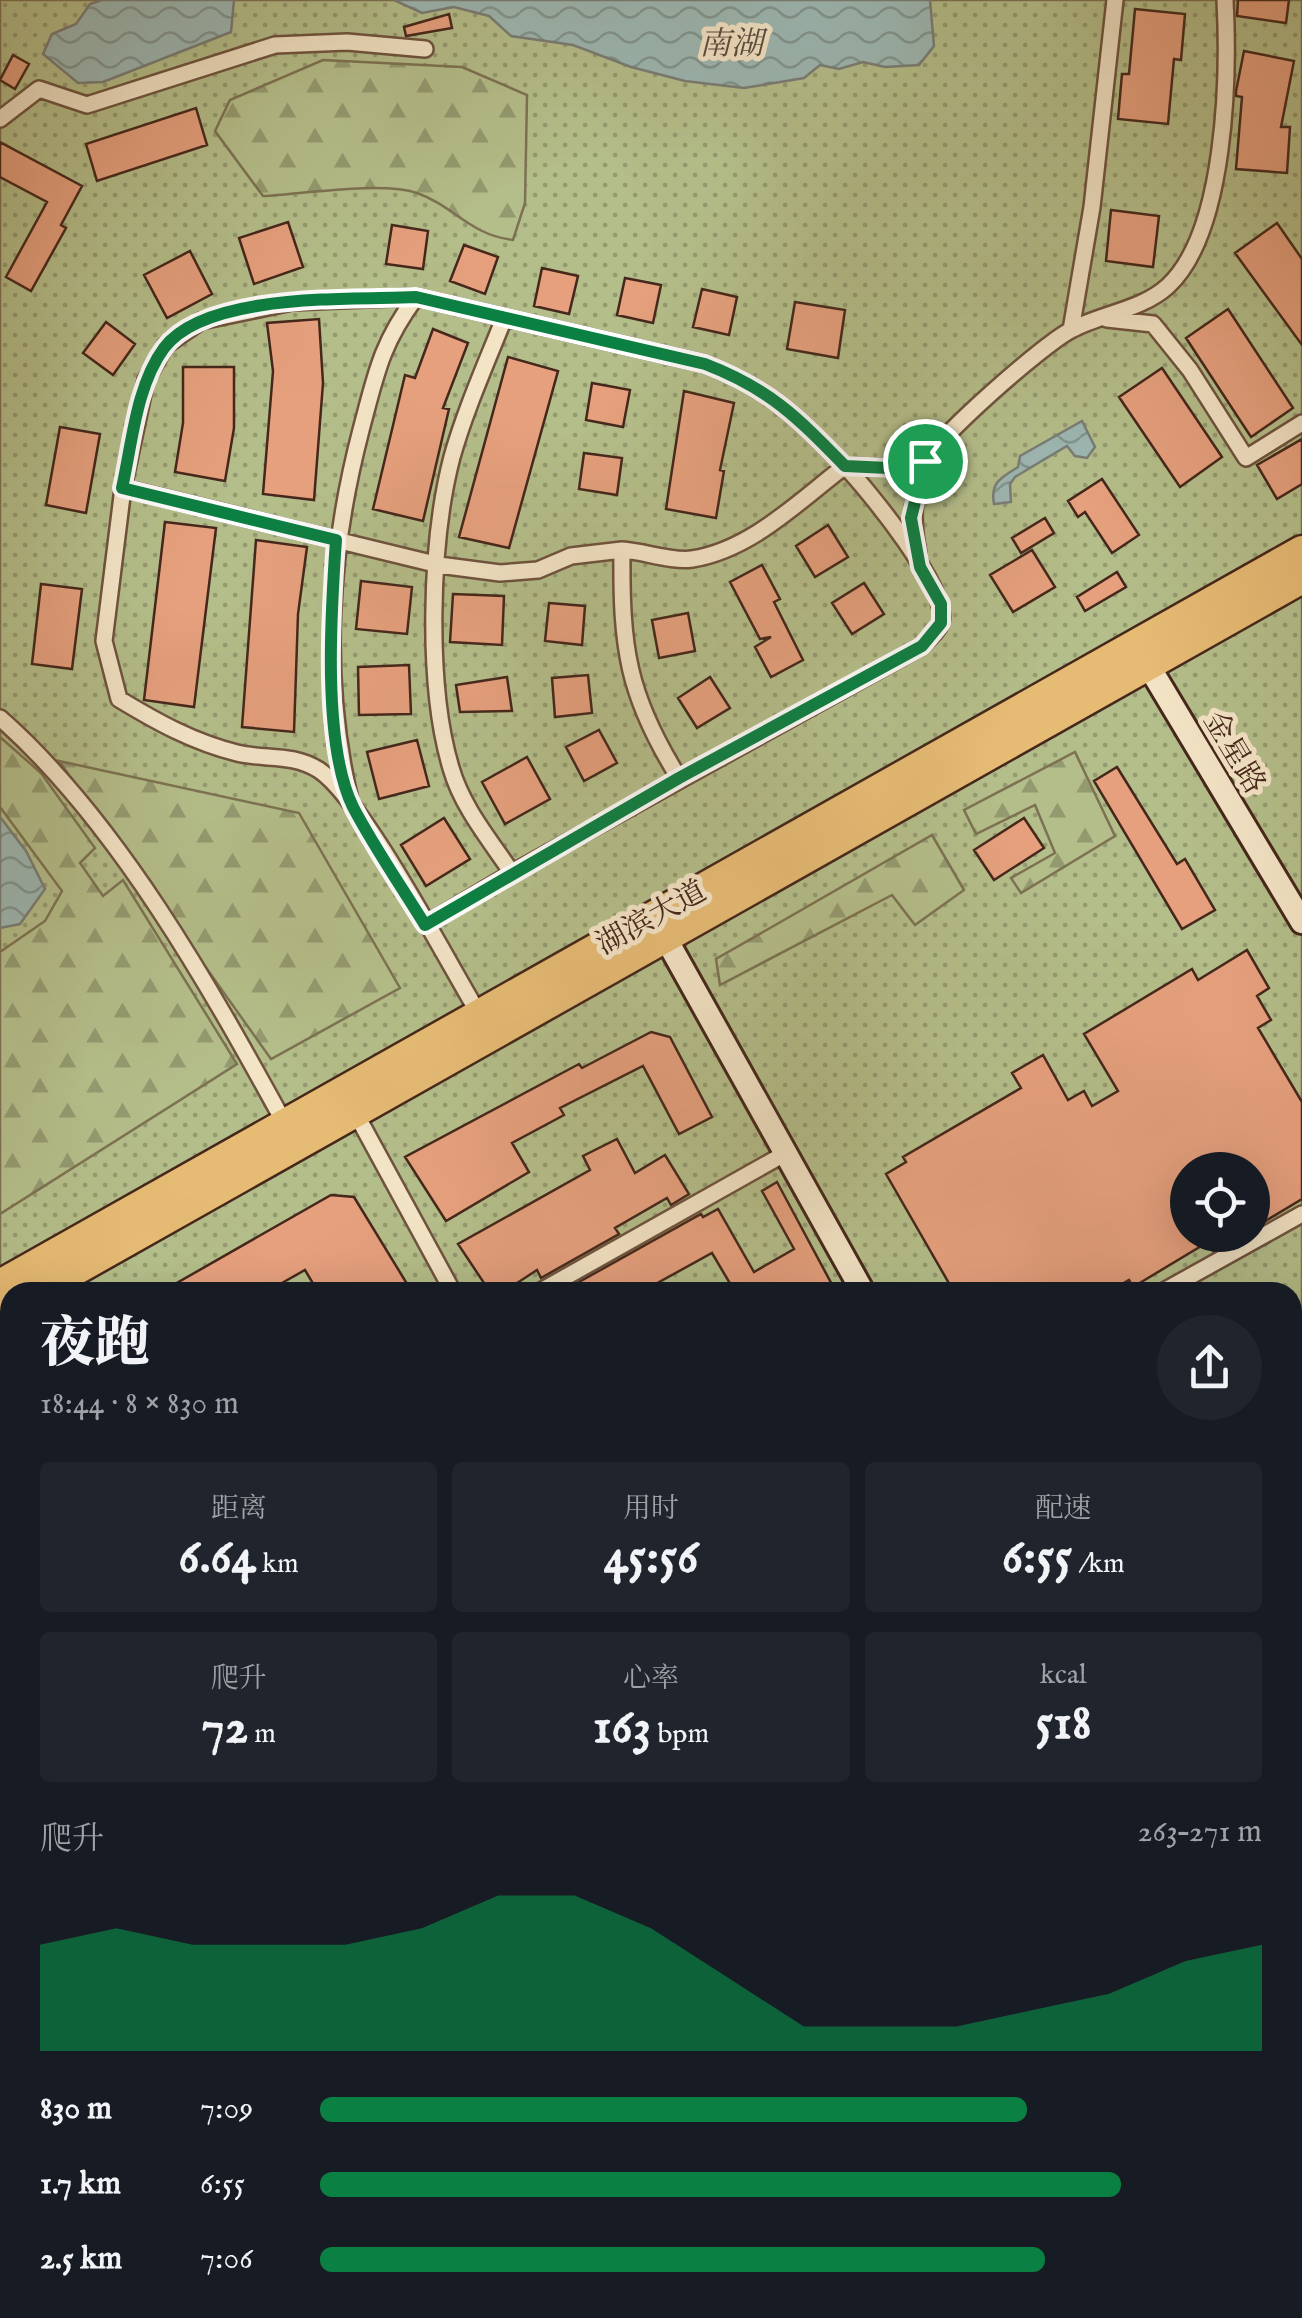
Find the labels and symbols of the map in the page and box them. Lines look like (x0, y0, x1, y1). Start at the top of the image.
water label: 南湖 (699, 25, 768, 66)
pin (883, 419, 968, 504)
street label: 金星路 (1194, 705, 1273, 801)
street label: 湖滨大道 (590, 873, 714, 964)

